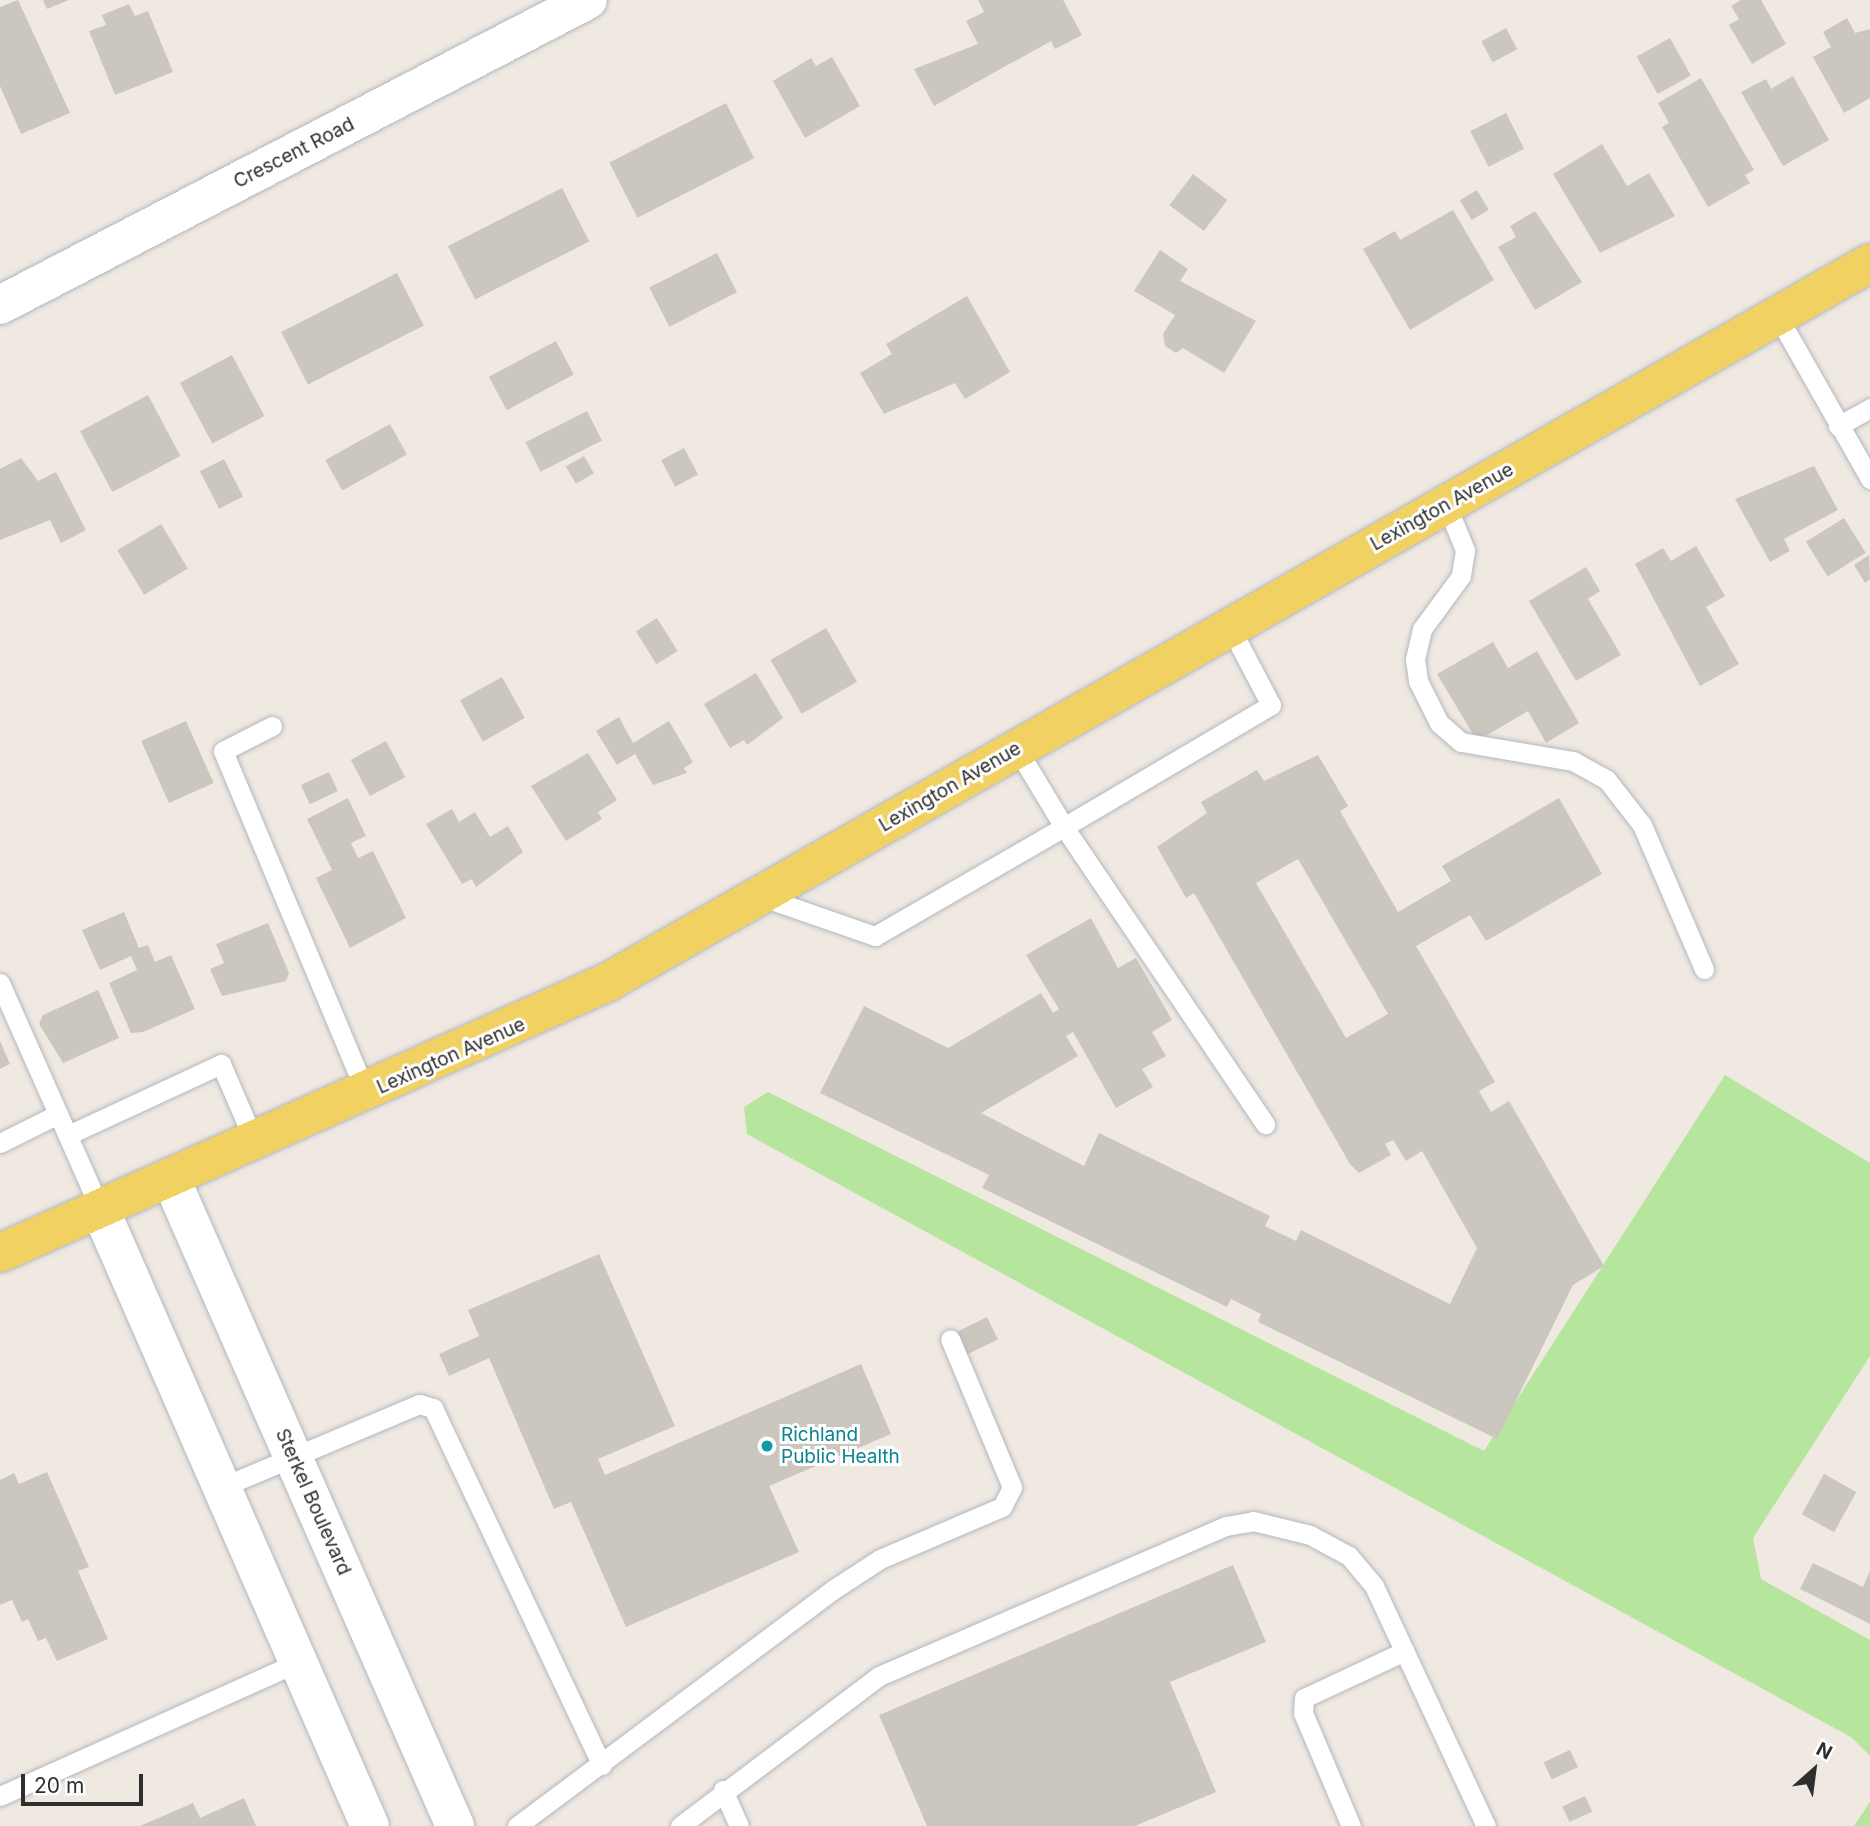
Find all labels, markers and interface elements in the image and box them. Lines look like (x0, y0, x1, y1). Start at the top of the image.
street label: Crescent Road (230, 113, 358, 193)
street label: Lexington Avenue (1367, 458, 1517, 556)
street label: Lexington Avenue (875, 737, 1025, 837)
street label: Lexington Avenue (373, 1013, 529, 1099)
place label: Richland Public Health (781, 1424, 900, 1468)
street label: Sterkel Boulevard (270, 1425, 356, 1579)
marker: Richland Public Health (759, 1438, 775, 1454)
north arrow (1779, 1735, 1849, 1805)
text: N (1812, 1737, 1836, 1765)
scale bar (24, 1759, 147, 1803)
text: 20 m (34, 1773, 84, 1798)

